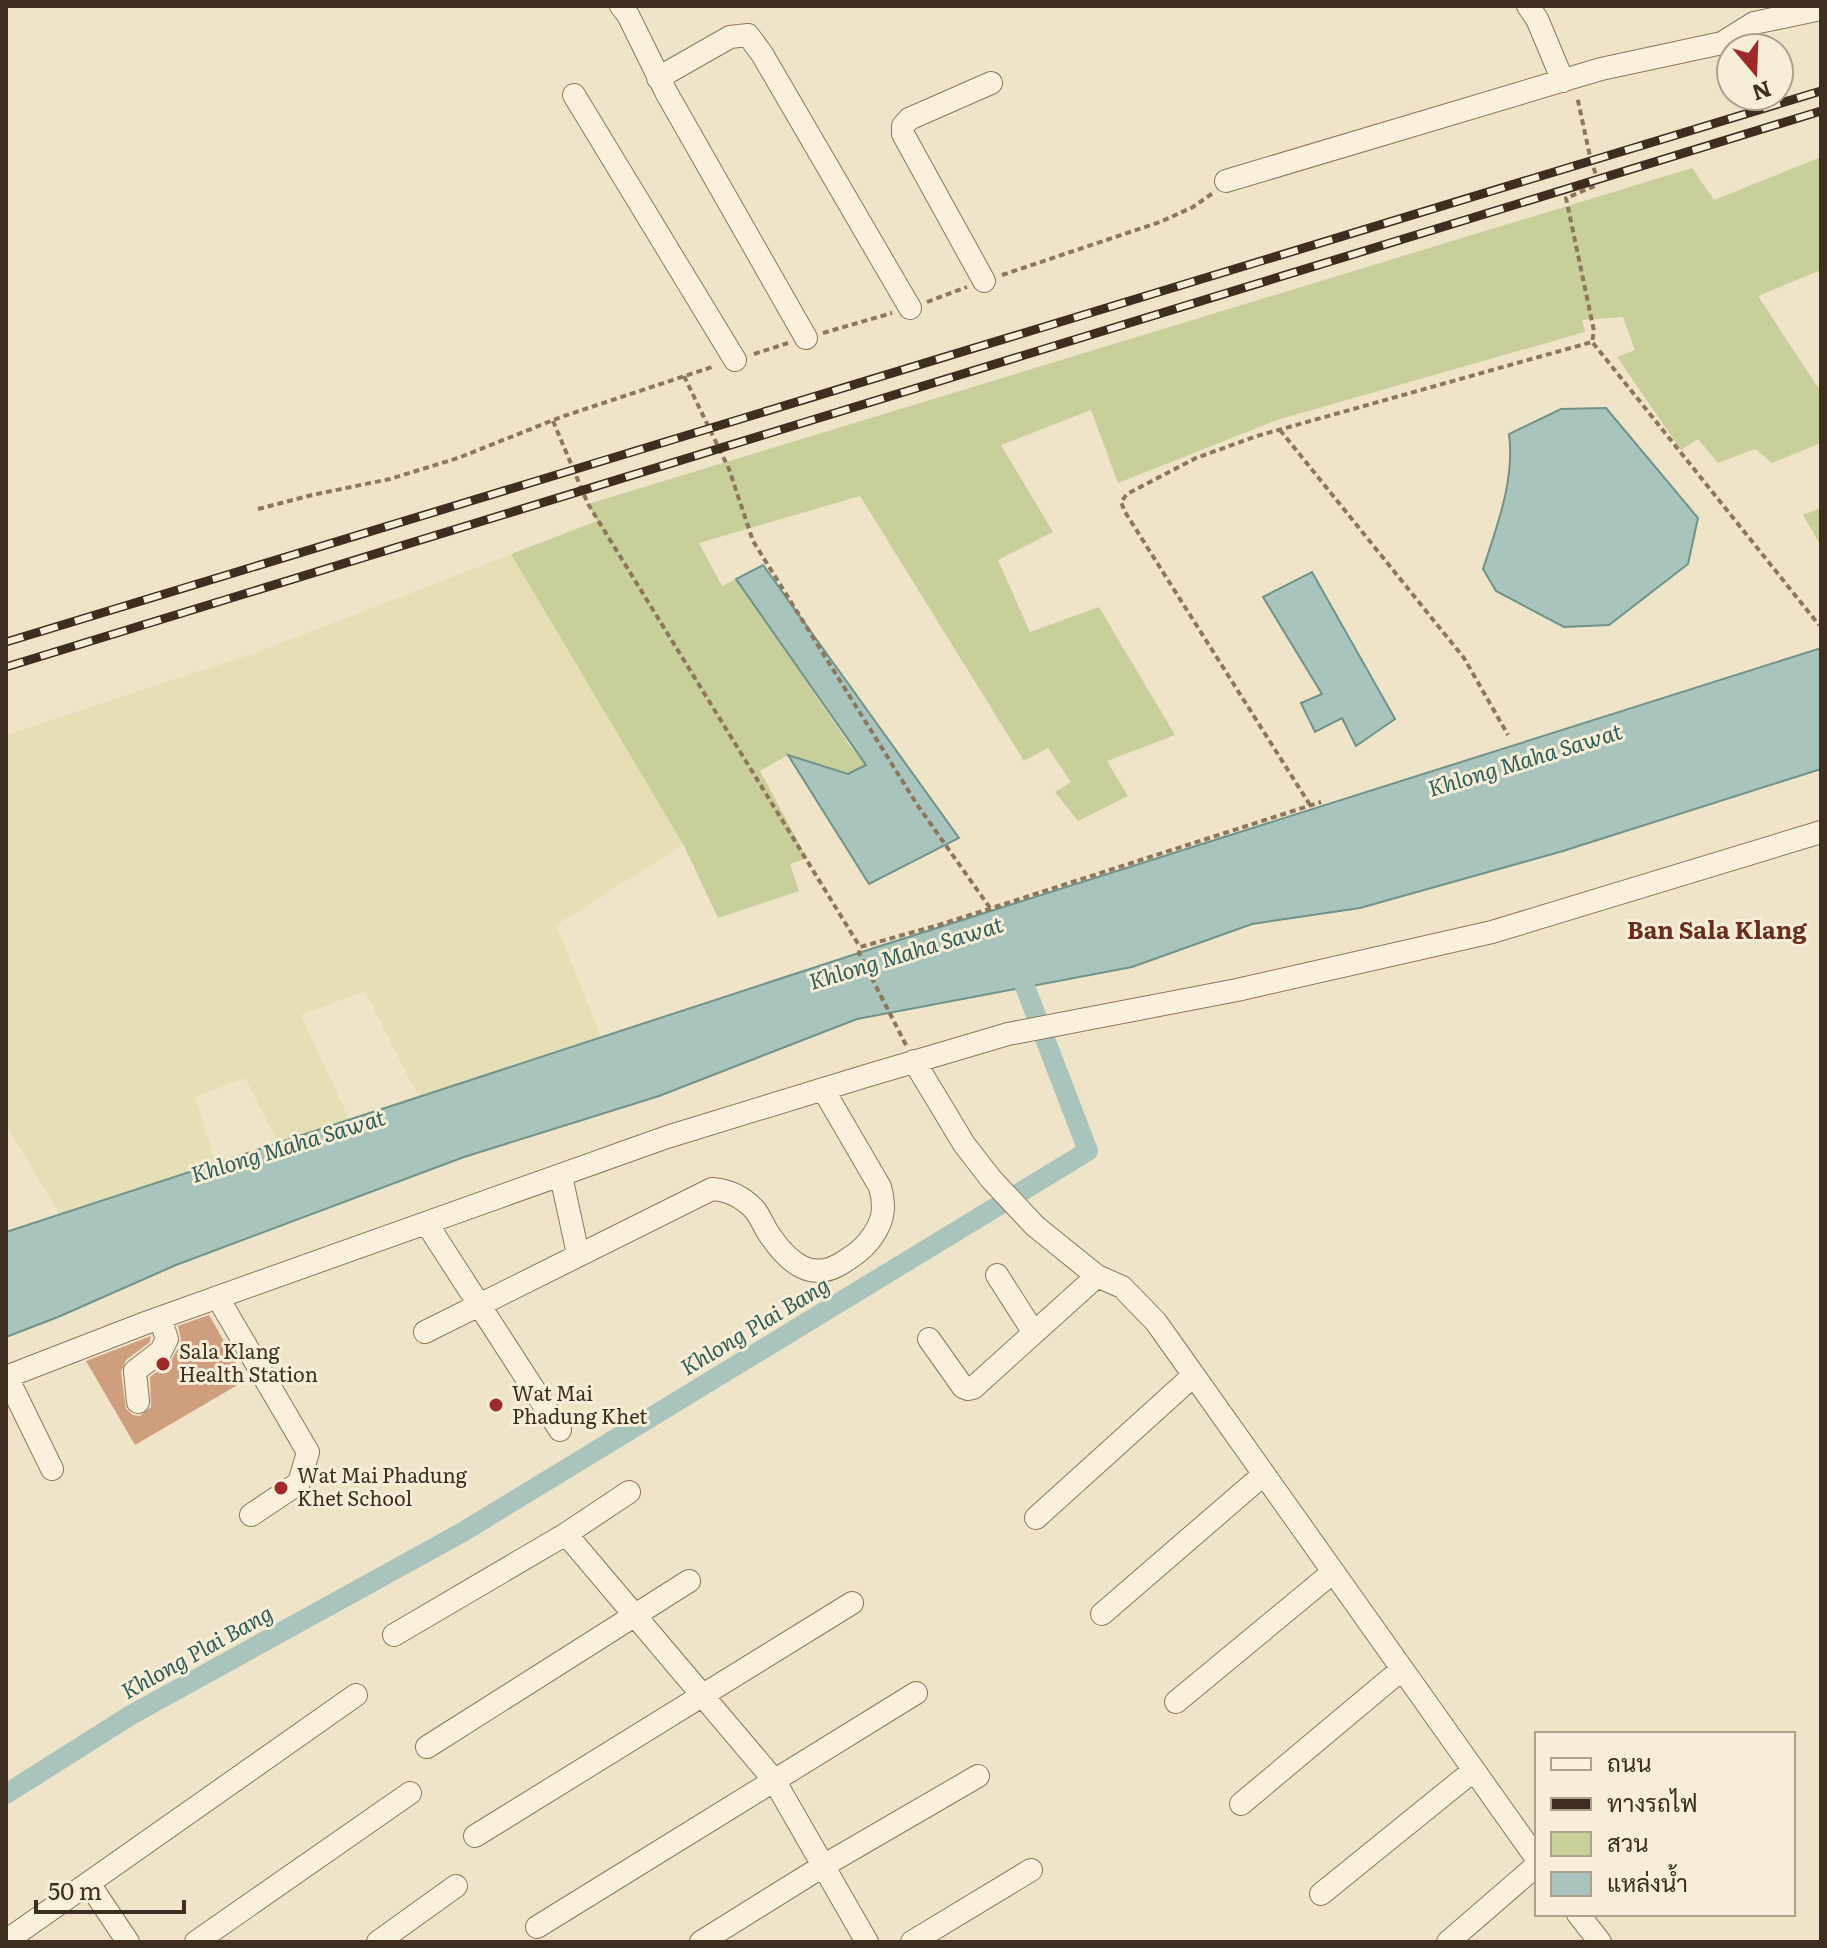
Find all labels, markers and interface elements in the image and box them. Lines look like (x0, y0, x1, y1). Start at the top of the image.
north arrow (1715, 32, 1795, 112)
text: N (1748, 74, 1776, 111)
water label: Khlong Maha Sawat (1423, 713, 1626, 804)
water label: Khlong Maha Sawat (804, 906, 1007, 997)
district label: Ban Sala Klang (1627, 911, 1807, 946)
water label: Khlong Maha Sawat (186, 1099, 389, 1190)
water label: Khlong Plai Bang (673, 1267, 835, 1382)
place label: Sala Klang Health Station (179, 1335, 318, 1388)
marker: Sala Klang Health Station (154, 1355, 172, 1373)
place label: Wat Mai Phadung Khet (512, 1377, 647, 1430)
marker: Wat Mai Phadung Khet (487, 1396, 505, 1414)
place label: Wat Mai Phadung Khet School (297, 1459, 468, 1512)
marker: Wat Mai Phadung Khet School (272, 1479, 290, 1497)
water label: Khlong Plai Bang (114, 1595, 278, 1706)
legend (1535, 1732, 1795, 1916)
text: ถนน (1607, 1744, 1652, 1779)
text: ทางรถไฟ (1607, 1784, 1698, 1819)
text: สวน (1607, 1824, 1649, 1859)
scale bar (36, 1864, 184, 1914)
text: แหล่งน้ำ (1607, 1864, 1688, 1899)
text: 50 m (48, 1872, 102, 1907)

